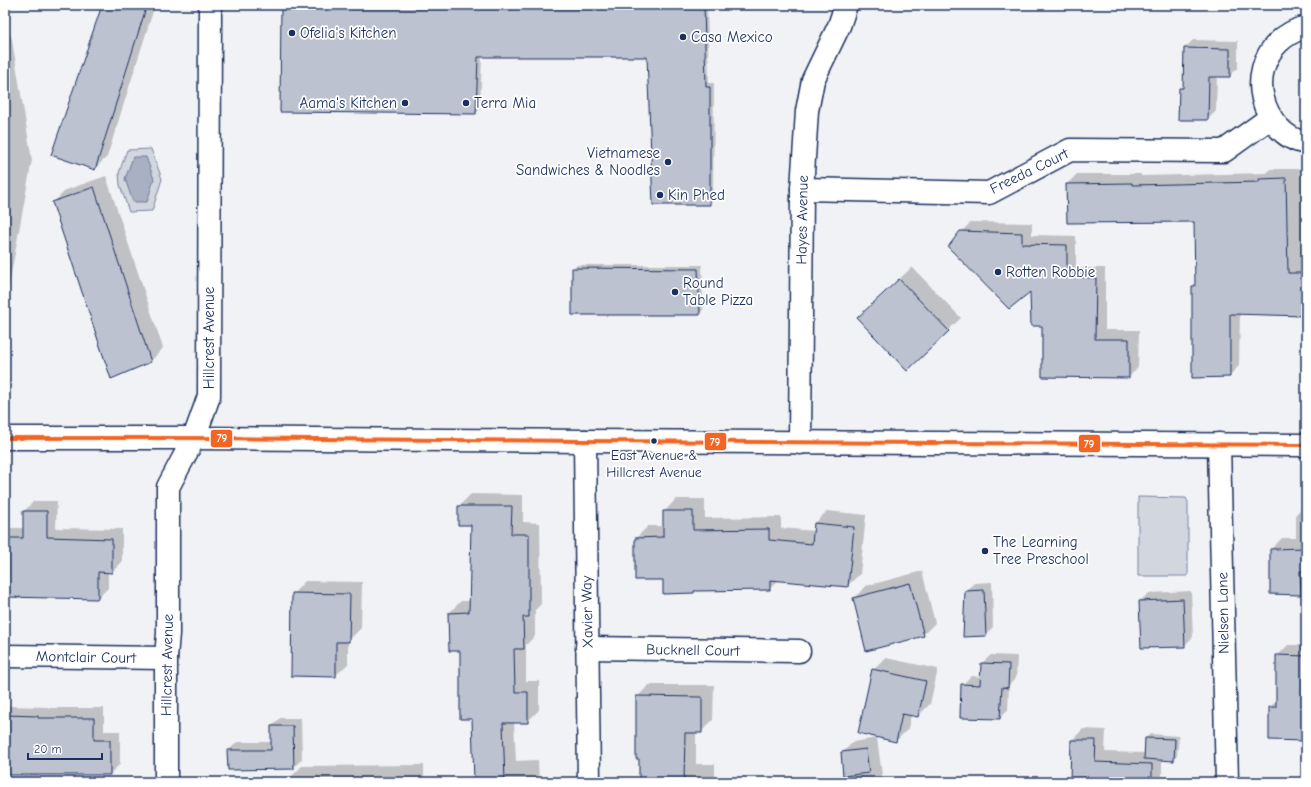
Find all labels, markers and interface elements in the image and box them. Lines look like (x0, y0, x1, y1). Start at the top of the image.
place label: Ofelia's Kitchen (300, 24, 396, 42)
marker: Ofelia's Kitchen (287, 28, 297, 38)
place label: Casa Mexico (691, 28, 773, 46)
marker: Casa Mexico (678, 32, 688, 42)
place label: Aama's Kitchen (299, 94, 397, 112)
place label: Terra Mia (474, 94, 536, 112)
marker: Aama's Kitchen (400, 98, 410, 108)
marker: Terra Mia (461, 98, 471, 108)
place label: Vietnamese Sandwiches & Noodles (516, 144, 660, 179)
street label: Freeda Court (987, 144, 1072, 198)
marker: Vietnamese Sandwiches & Noodles (663, 157, 673, 167)
street label: Hayes Avenue (792, 175, 812, 265)
place label: Kin Phed (668, 186, 725, 204)
marker: Kin Phed (655, 190, 665, 200)
place label: Rotten Robbie (1006, 263, 1096, 281)
marker: Rotten Robbie (993, 267, 1003, 277)
place label: Round Table Pizza (683, 274, 753, 309)
street label: Hillcrest Avenue (200, 286, 218, 389)
marker: Round Table Pizza (670, 287, 680, 297)
line badge: 79 (210, 429, 233, 448)
text: 79 (217, 432, 227, 445)
line badge: 79 (704, 432, 727, 451)
line badge: 79 (1078, 434, 1101, 453)
marker: East Avenue & Hillcrest Avenue (649, 436, 659, 446)
text: 79 (710, 436, 720, 449)
text: 79 (1084, 438, 1094, 451)
place label: East Avenue & Hillcrest Avenue (606, 447, 702, 481)
place label: The Learning Tree Preschool (993, 533, 1089, 568)
marker: The Learning Tree Preschool (980, 546, 990, 556)
street label: Nielsen Lane (1213, 571, 1233, 654)
street label: Xavier Way (577, 575, 597, 648)
street label: Hillcrest Avenue (157, 613, 177, 716)
street label: Bucknell Court (646, 640, 741, 660)
street label: Montclair Court (36, 647, 137, 667)
scale bar (28, 735, 102, 761)
text: 20 m (34, 742, 62, 756)

